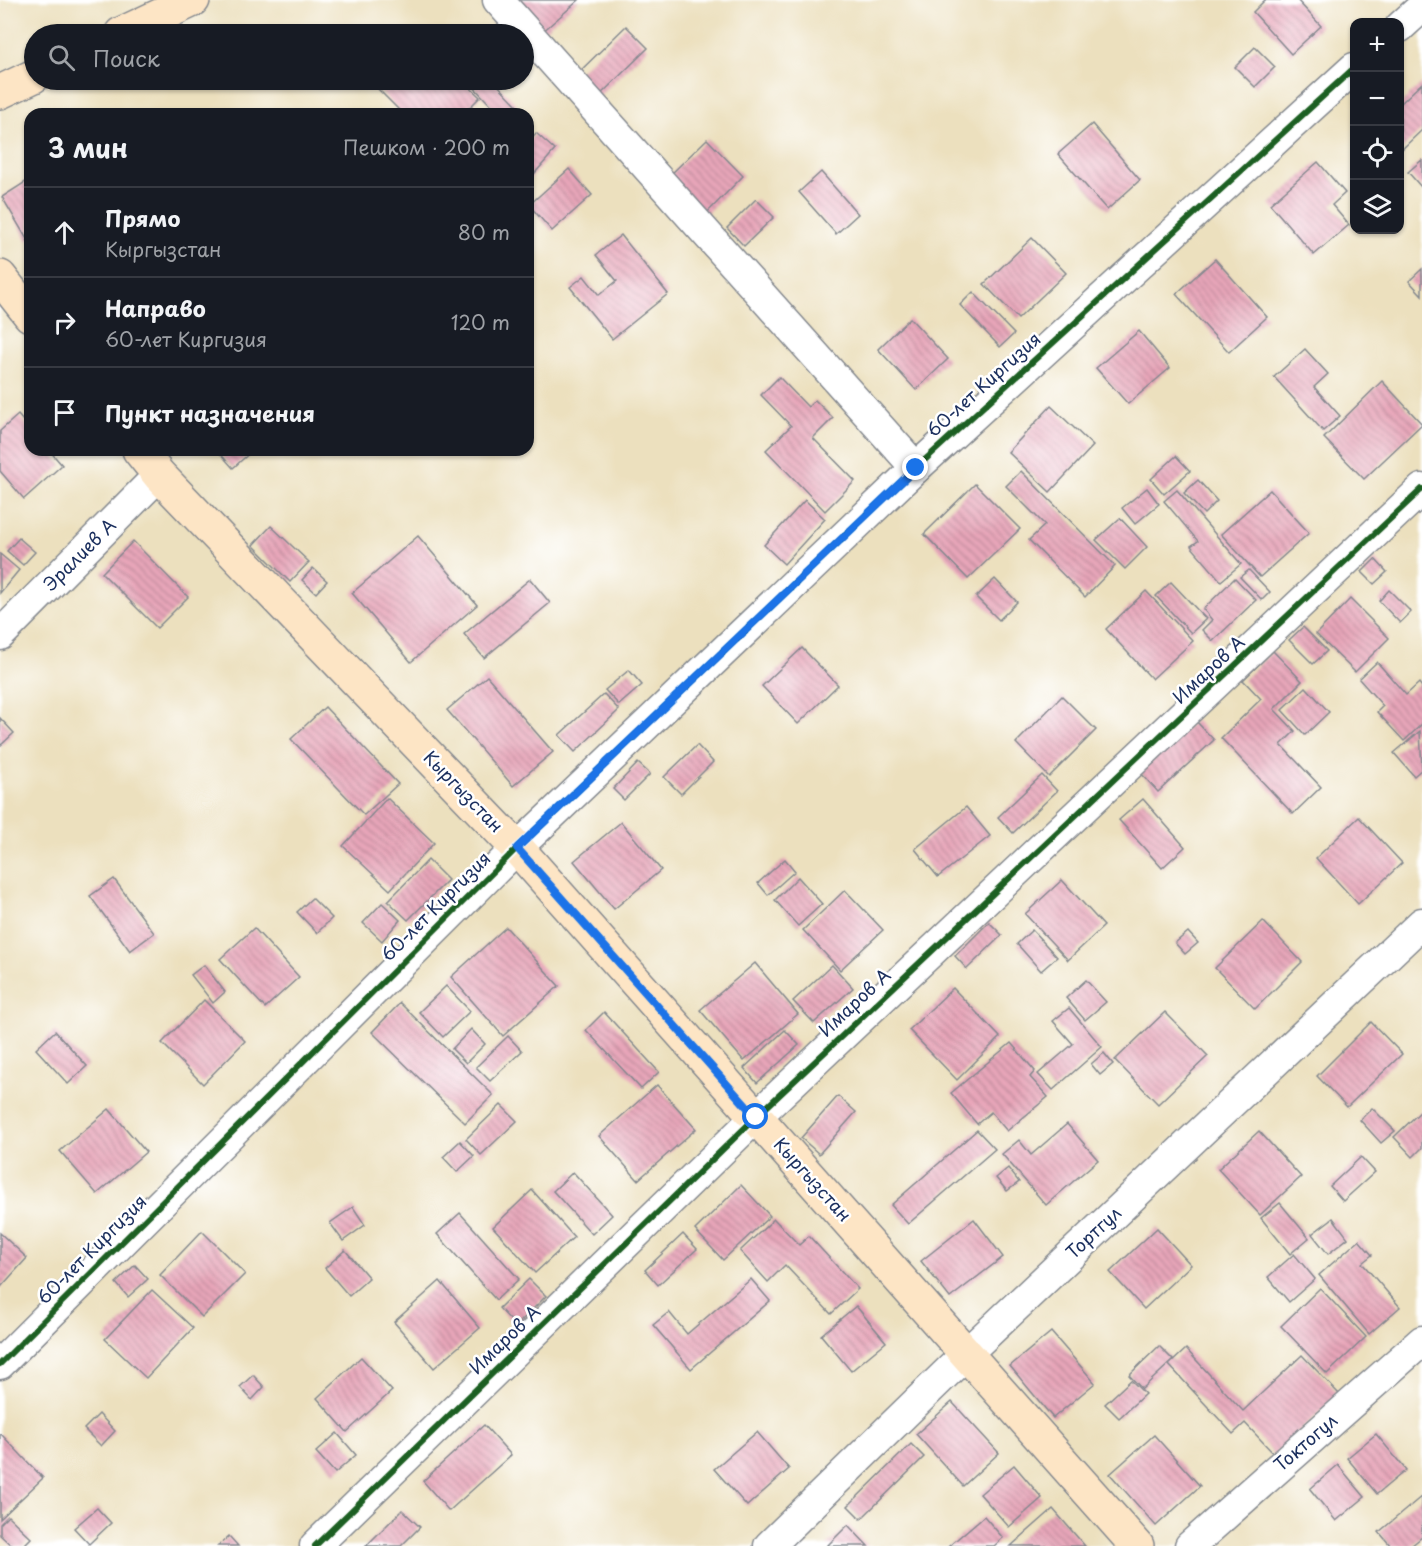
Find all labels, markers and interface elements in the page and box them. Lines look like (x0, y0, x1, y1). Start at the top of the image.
map controls (1350, 18, 1404, 234)
button: + (1350, 18, 1404, 72)
search box (24, 24, 534, 90)
icon: search (45, 41, 78, 74)
text: Поиск (93, 41, 160, 74)
button: − (1350, 72, 1404, 126)
button: locate (1350, 126, 1404, 180)
text: 3 мин (48, 128, 128, 167)
text: Пешком · 200 m (343, 132, 510, 162)
button: layers (1350, 180, 1404, 234)
text: Прямо (105, 201, 180, 234)
icon: ahead (48, 216, 81, 249)
text: 80 m (458, 217, 510, 247)
text: Кыргызстан (105, 234, 222, 264)
text: Направо (105, 291, 206, 324)
icon: right (48, 306, 81, 339)
text: 120 m (451, 307, 510, 337)
text: 60-лет Киргизия (105, 324, 267, 354)
street label: 60-лет Киргизия (920, 325, 1046, 443)
icon: arrive (48, 396, 81, 429)
text: Пункт назначения (105, 396, 315, 429)
route end (902, 454, 928, 480)
street label: Эралиев А (36, 511, 121, 596)
street label: Имаров А (1166, 628, 1250, 709)
street label: Кыргызстан (418, 744, 510, 838)
street label: 60-лет Киргизия (374, 845, 496, 967)
street label: Имаров А (812, 961, 896, 1042)
route start (742, 1103, 768, 1129)
street label: Кыргызстан (768, 1131, 858, 1227)
street label: 60-лет Киргизия (30, 1188, 152, 1310)
street label: Тортгул (1059, 1199, 1127, 1265)
street label: Имаров А (462, 1298, 546, 1380)
street label: Токтогул (1267, 1407, 1343, 1477)

